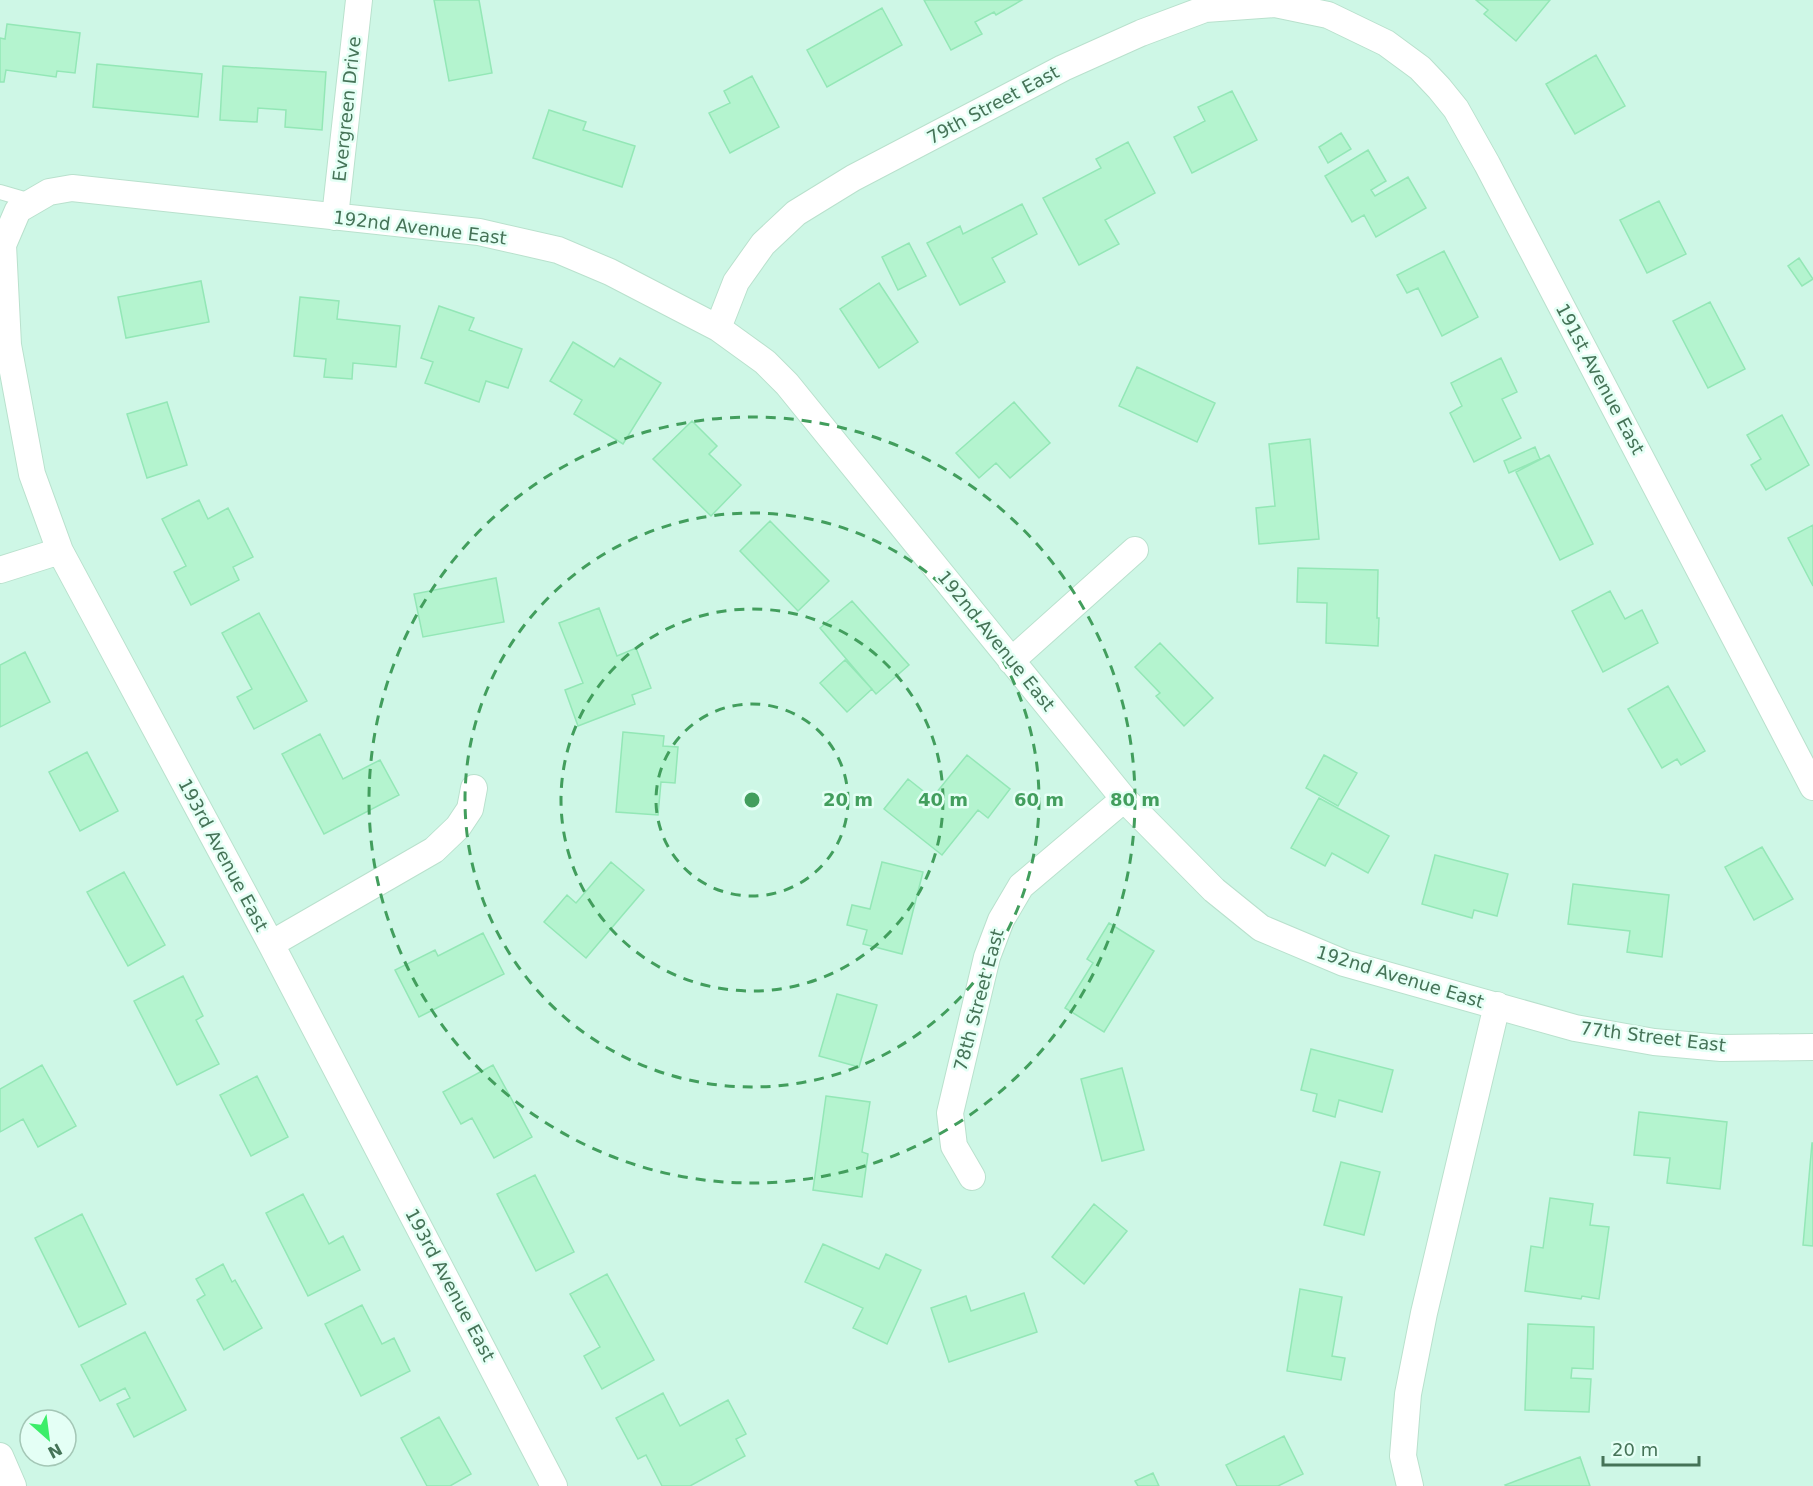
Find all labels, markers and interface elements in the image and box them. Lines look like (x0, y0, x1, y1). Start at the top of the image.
street label: Evergreen Drive (328, 35, 365, 183)
street label: 79th Street East (923, 61, 1062, 148)
street label: 192nd Avenue East (332, 206, 508, 249)
street label: 191st Avenue East (1552, 300, 1649, 458)
street label: 192nd Avenue East (933, 566, 1059, 715)
street label: 193rd Avenue East (174, 775, 273, 935)
text: 20 m (823, 789, 873, 810)
text: 40 m (918, 789, 968, 810)
text: 60 m (1014, 789, 1064, 810)
text: 80 m (1110, 789, 1160, 810)
centre of rings (742, 790, 762, 810)
street label: 78th Street East (949, 926, 1008, 1073)
street label: 192nd Avenue East (1314, 941, 1487, 1012)
street label: 77th Street East (1579, 1017, 1727, 1056)
street label: 193rd Avenue East (401, 1205, 500, 1365)
north arrow (18, 1408, 78, 1468)
scale bar (1603, 1429, 1699, 1467)
text: N (44, 1439, 65, 1462)
text: 20 m (1612, 1439, 1658, 1460)

